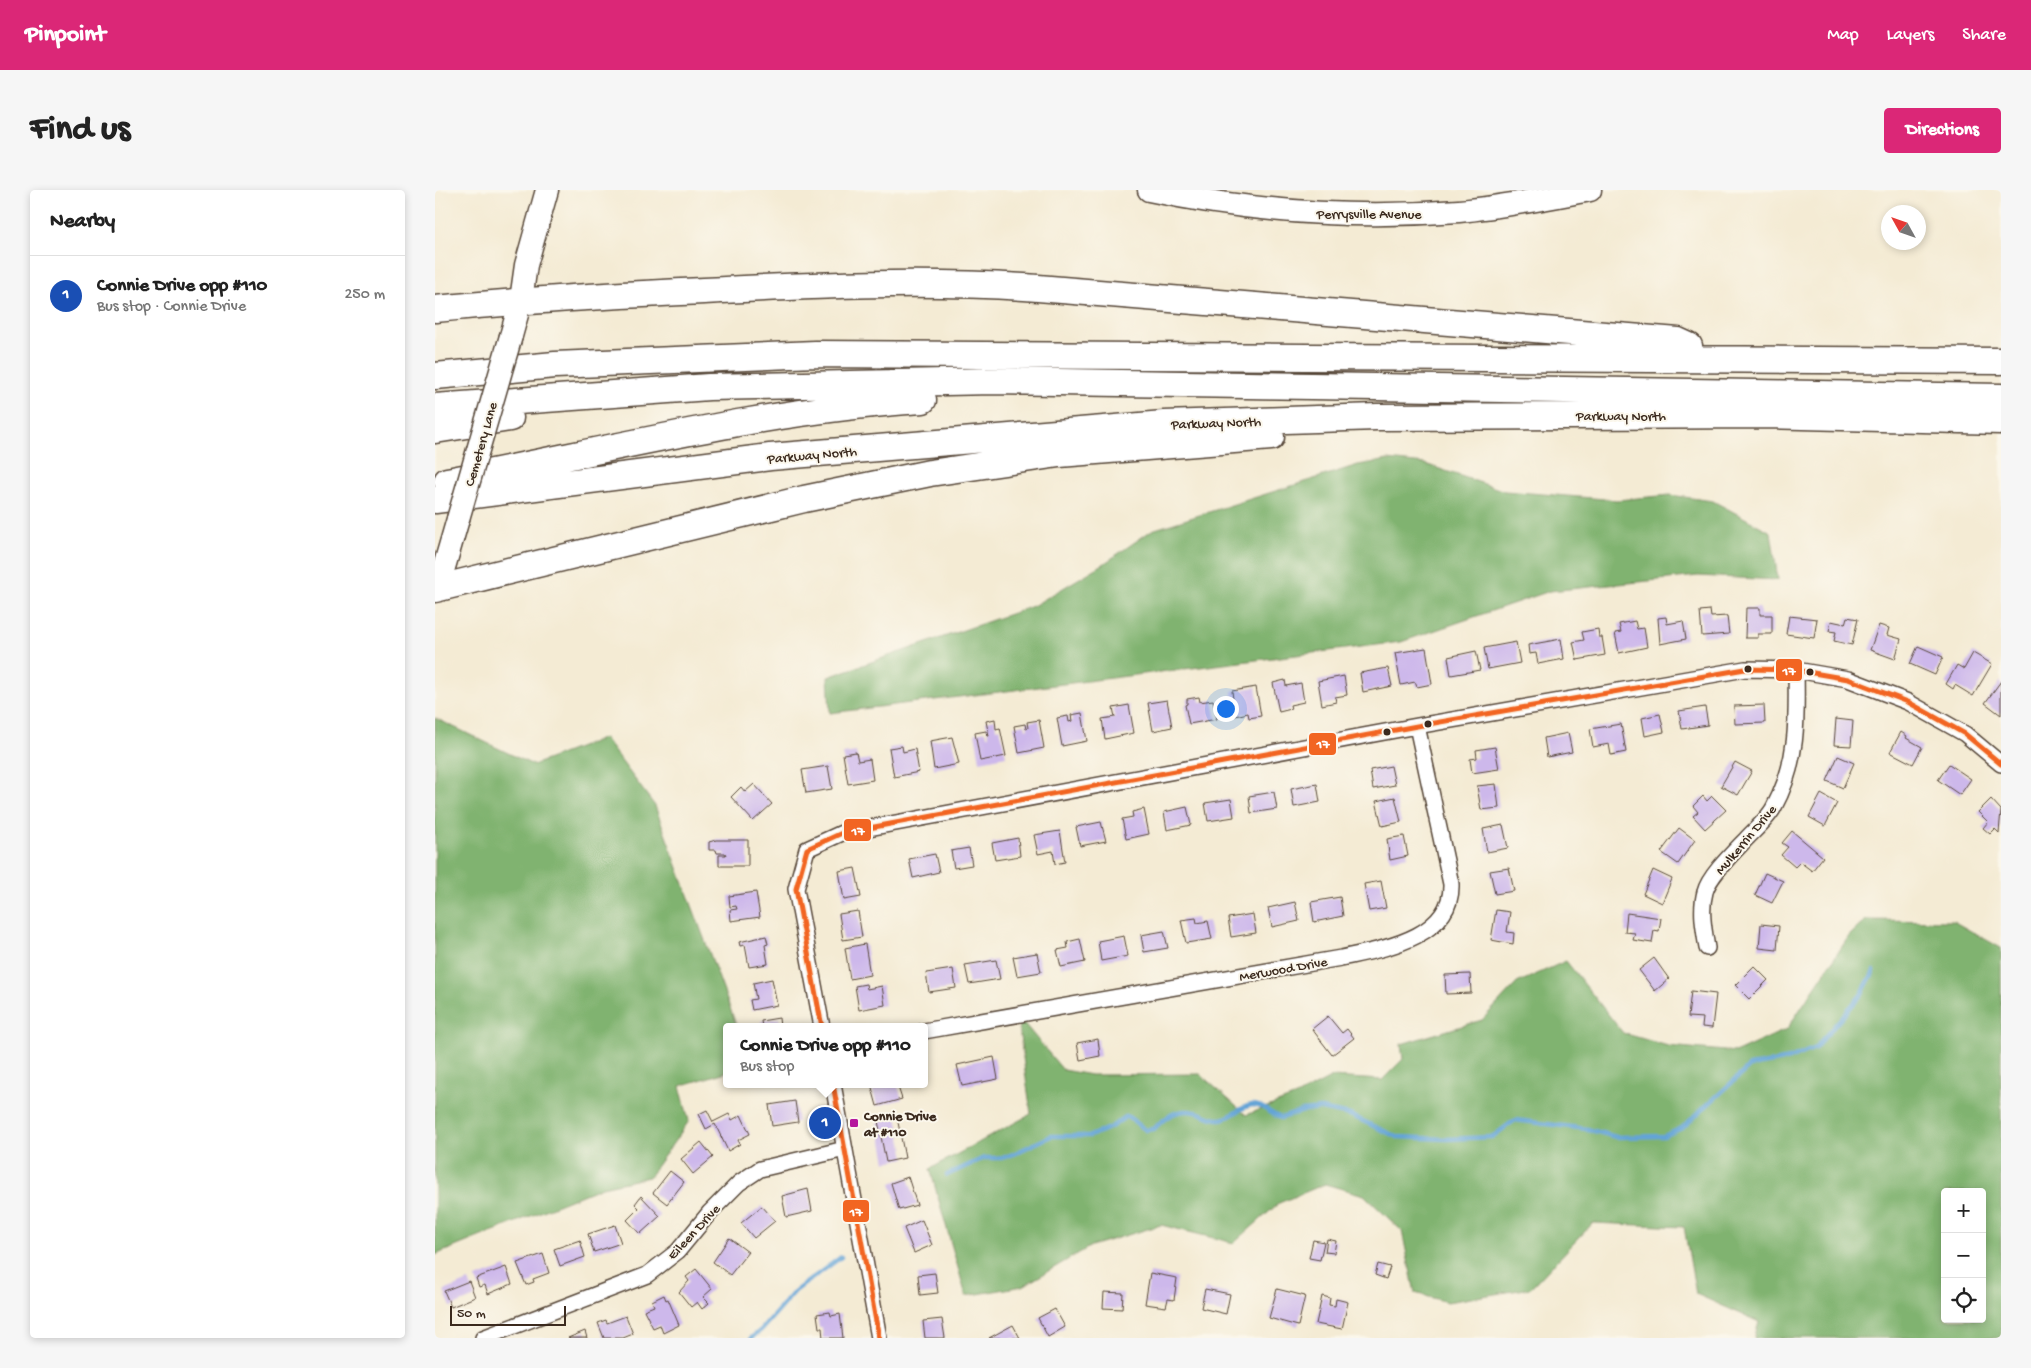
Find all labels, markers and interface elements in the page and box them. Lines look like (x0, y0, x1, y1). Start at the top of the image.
text: Pinpoint (25, 21, 106, 50)
text: Map (1827, 25, 1859, 46)
text: Layers (1887, 25, 1934, 46)
text: Share (1962, 25, 2006, 46)
button: Directions (1884, 108, 2001, 153)
text: Find us (30, 110, 130, 151)
north arrow (1881, 205, 1926, 250)
street label: Perrysville Avenue (1316, 207, 1422, 224)
text: Nearby (50, 210, 115, 235)
text: Connie Drive opp #110 (97, 275, 267, 298)
text: 1 (63, 286, 69, 305)
text: 250 m (345, 286, 385, 305)
text: Bus stop · Connie Drive (97, 298, 246, 317)
street label: Cemetery Lane (462, 400, 503, 489)
street label: Parkway North (1575, 409, 1667, 426)
street label: Parkway North (1170, 414, 1262, 435)
street label: Parkway North (766, 444, 858, 469)
line badge: 17 (1775, 658, 1803, 682)
unlabelled marker (1743, 664, 1753, 674)
text: 17 (1782, 664, 1796, 681)
unlabelled marker (1805, 667, 1815, 677)
your location (1213, 696, 1239, 722)
unlabelled marker (1423, 719, 1433, 729)
unlabelled marker (1382, 727, 1392, 737)
line badge: 17 (1308, 732, 1337, 756)
text: 17 (1316, 737, 1330, 754)
street label: Mulkerrin Drive (1713, 802, 1782, 879)
line badge: 17 (843, 818, 872, 842)
text: 17 (851, 824, 865, 841)
street label: Merwood Drive (1238, 954, 1330, 987)
popup (723, 1023, 928, 1088)
text: Connie Drive opp #110 (740, 1035, 911, 1058)
text: Bus stop (740, 1058, 794, 1077)
pin: 1 (809, 1104, 841, 1142)
place label: Connie Drive at #110 (863, 1109, 937, 1142)
marker: Connie Drive at #110 (848, 1117, 860, 1129)
map controls (1941, 1188, 1986, 1323)
button: + (1941, 1188, 1986, 1233)
line badge: 17 (842, 1199, 870, 1223)
street label: Eileen Drive (665, 1201, 725, 1264)
text: 17 (849, 1205, 863, 1222)
button: − (1941, 1233, 1986, 1278)
button: locate (1941, 1278, 1986, 1323)
scale bar (450, 1303, 566, 1326)
text: 50 m (457, 1306, 486, 1323)

